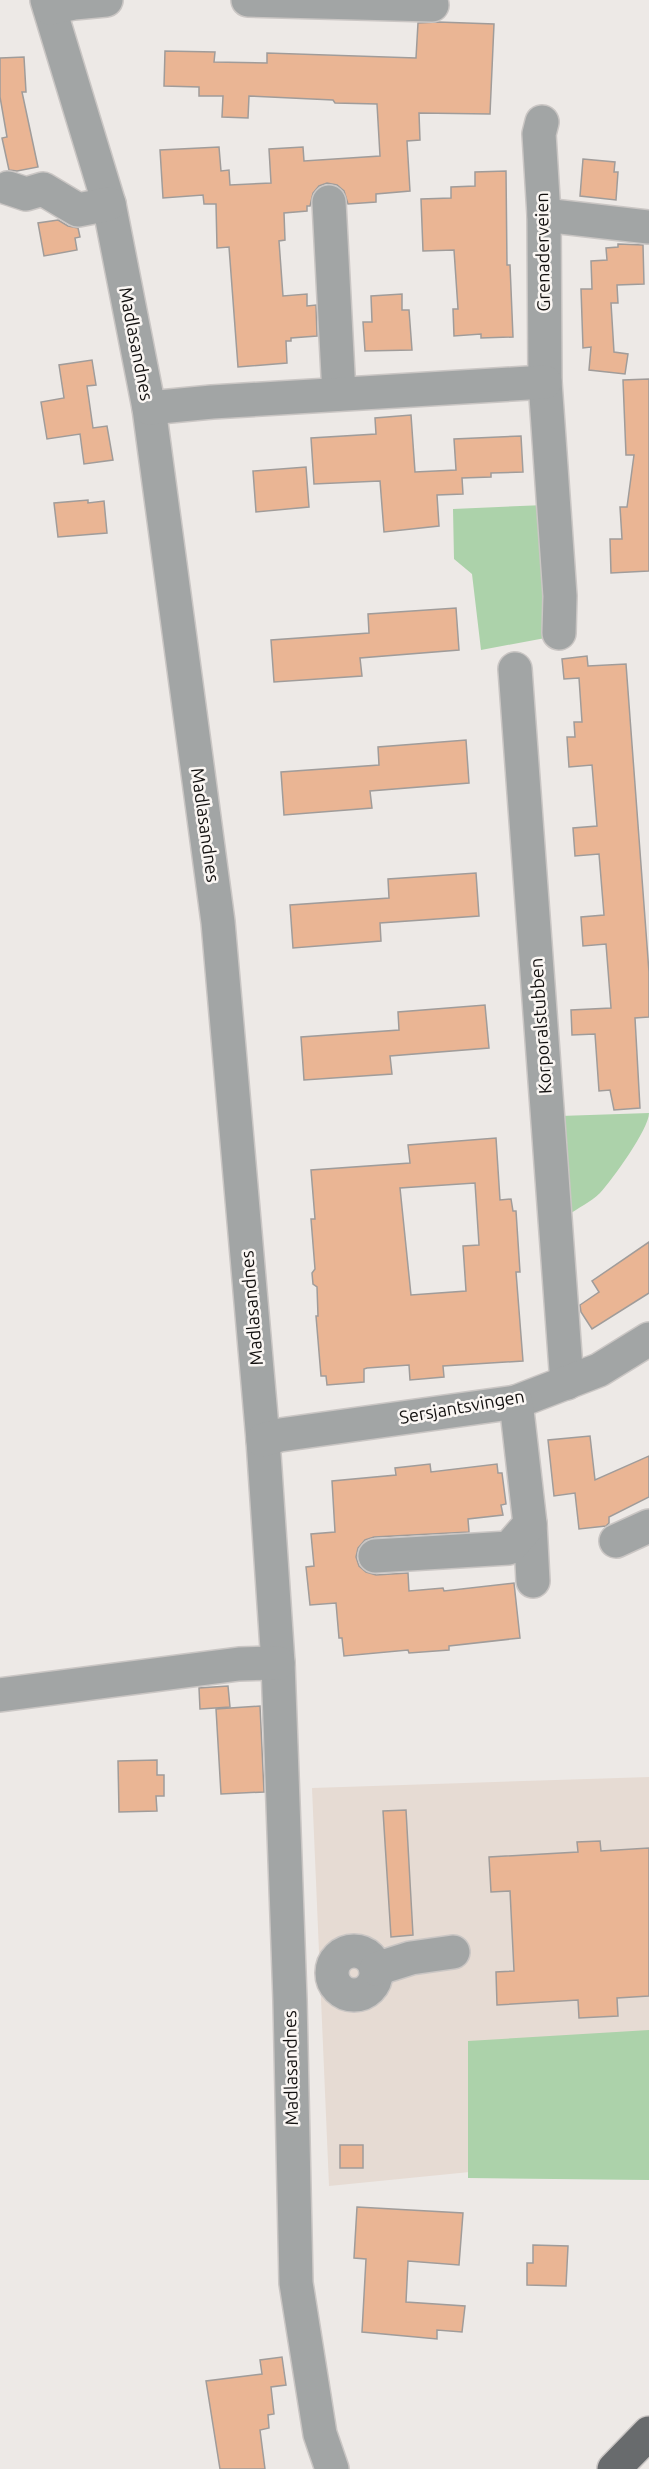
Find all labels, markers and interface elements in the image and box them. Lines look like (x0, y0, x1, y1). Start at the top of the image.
street label: Grenaderveien (531, 192, 553, 312)
street label: Madlasandnes (116, 285, 158, 403)
street label: Madlasandnes (188, 766, 224, 884)
street label: Korporalstubben (525, 957, 555, 1095)
street label: Madlasandnes (236, 1250, 266, 1366)
street label: Sersjantsvingen (398, 1385, 526, 1427)
street label: Madlasandnes (279, 2010, 301, 2126)

